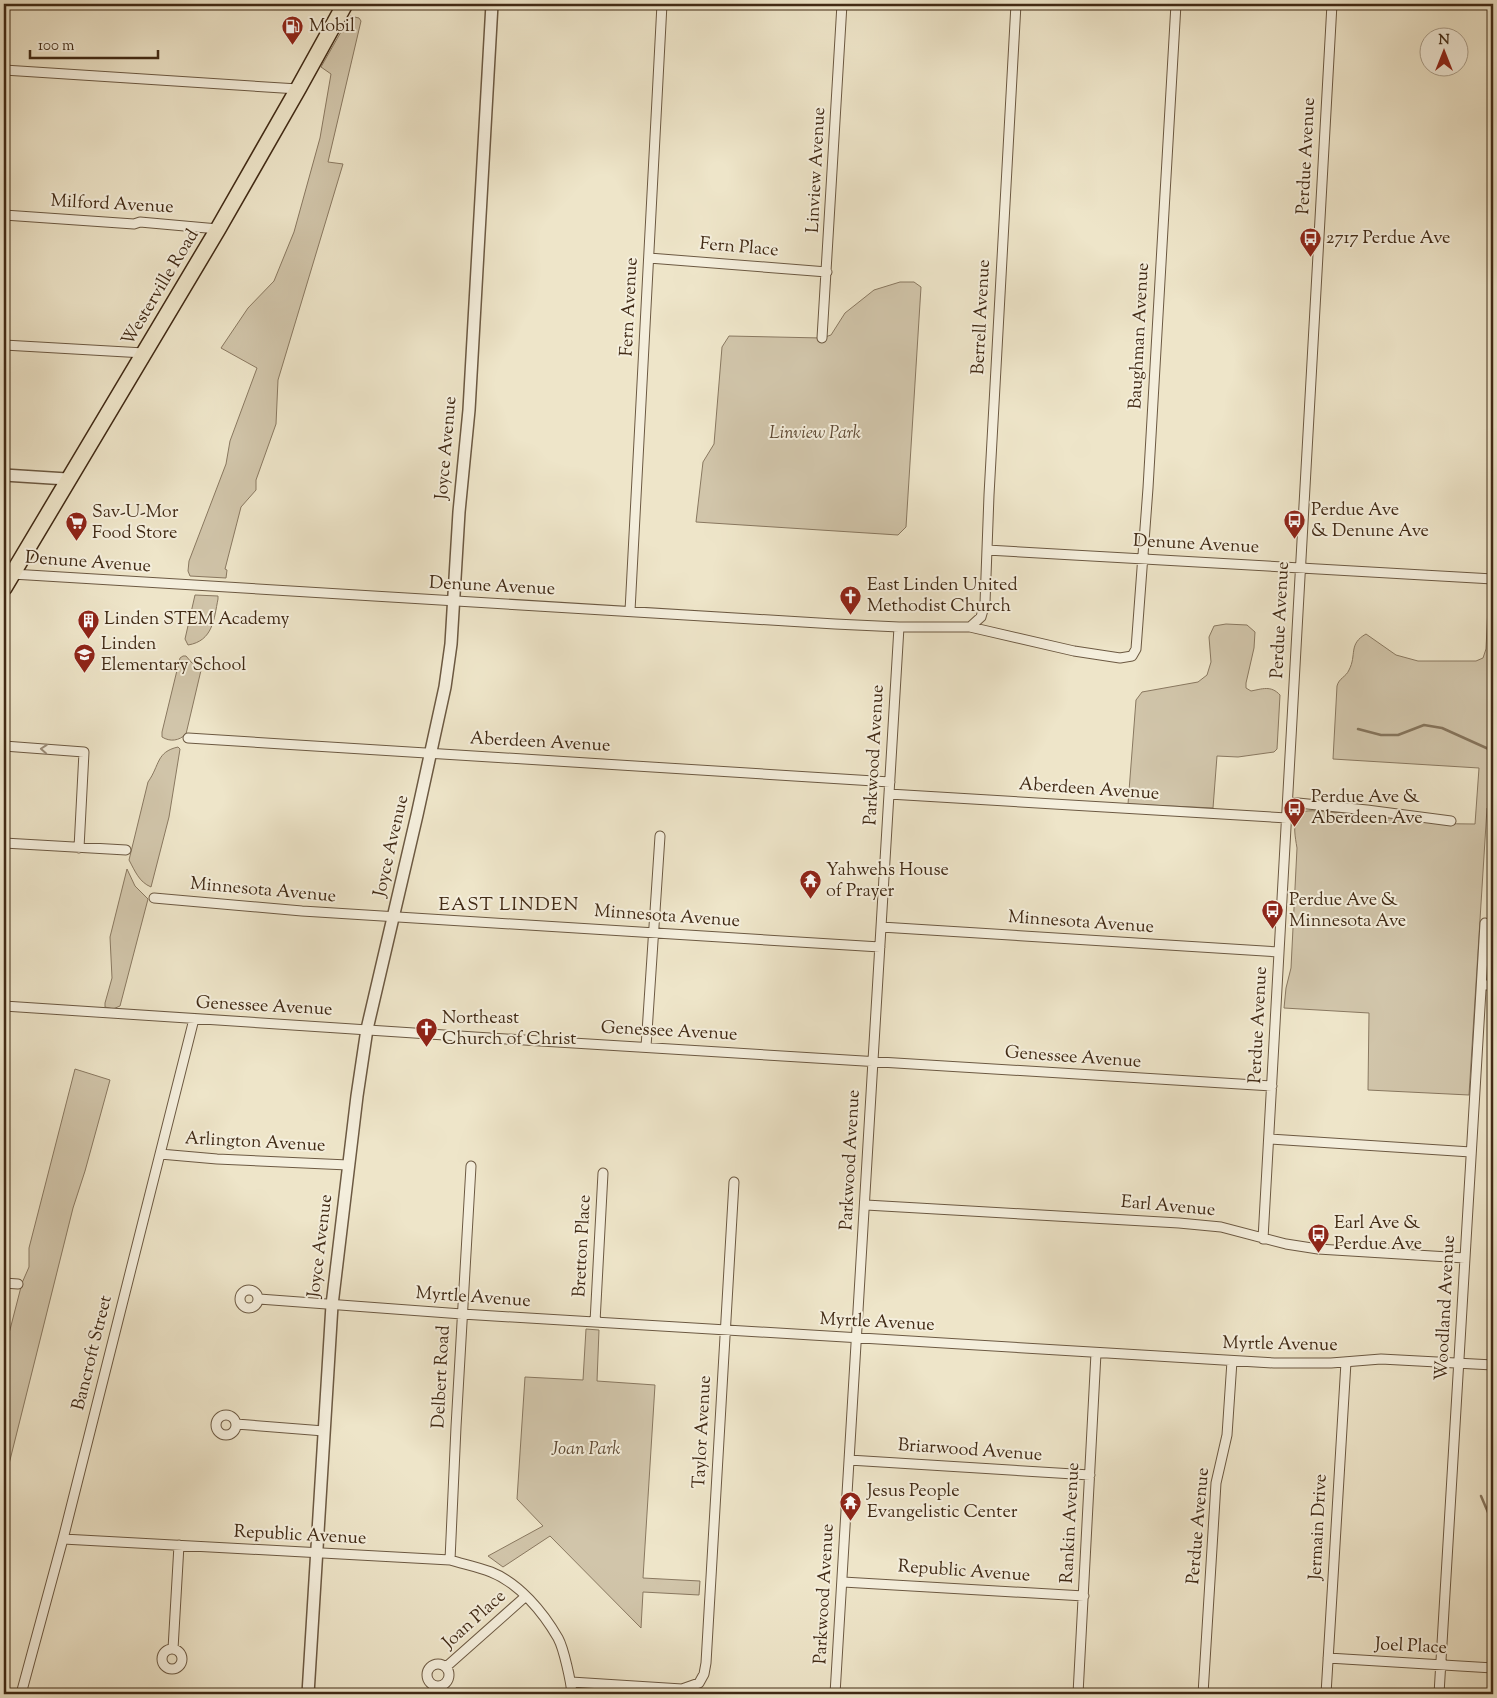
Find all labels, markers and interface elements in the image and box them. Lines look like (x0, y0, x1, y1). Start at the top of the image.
place label: Mobil (309, 14, 355, 40)
fuel station icon: Mobil (281, 15, 305, 46)
scale bar (30, 28, 158, 60)
north arrow (1420, 28, 1470, 78)
text: N (1438, 31, 1450, 51)
text: 100 m (38, 36, 75, 57)
street label: Perdue Avenue (1291, 97, 1323, 215)
street label: Linview Avenue (801, 106, 833, 234)
street label: Milford Avenue (50, 189, 174, 221)
street label: Westerville Road (116, 225, 206, 351)
place label: 2717 Perdue Ave (1326, 226, 1450, 252)
bus stop icon: 2717 Perdue Ave (1298, 227, 1322, 258)
street label: Fern Place (698, 232, 780, 264)
street label: Fern Avenue (614, 257, 646, 357)
street label: Berrell Avenue (966, 259, 998, 375)
street label: Baughman Avenue (1123, 262, 1157, 410)
street label: Joyce Avenue (429, 395, 464, 502)
park label: Linview Park (769, 421, 861, 447)
place label: Perdue Ave & Denune Ave (1311, 498, 1429, 545)
place label: Sav-U-Mor Food Store (92, 500, 179, 547)
bus stop icon: Perdue Ave & Denune Ave (1283, 509, 1307, 540)
supermarket icon: Sav-U-Mor Food Store (64, 511, 88, 542)
street label: Denune Avenue (1132, 529, 1260, 561)
street label: Denune Avenue (24, 546, 152, 580)
street label: Perdue Avenue (1265, 561, 1297, 679)
street label: Denune Avenue (428, 571, 556, 603)
place label: East Linden United Methodist Church (867, 573, 1018, 620)
church icon: East Linden United Methodist Church (839, 584, 863, 615)
place label: Linden STEM Academy (104, 607, 290, 633)
building icon: Linden STEM Academy (76, 608, 100, 639)
place label: Linden Elementary School (101, 632, 246, 679)
school or university icon: Linden Elementary School (73, 643, 97, 674)
street label: Parkwood Avenue (858, 684, 892, 826)
street label: Aberdeen Avenue (469, 726, 611, 760)
one-way arrow (39, 744, 47, 755)
street label: Aberdeen Avenue (1018, 772, 1160, 808)
place label: Perdue Ave & Aberdeen Ave (1311, 785, 1423, 832)
street label: Joyce Avenue (367, 793, 416, 900)
bus stop icon: Perdue Ave & Aberdeen Ave (1283, 796, 1307, 827)
place label: Yahwehs House of Prayer (826, 858, 949, 905)
temple icon: Yahwehs House of Prayer (798, 869, 822, 900)
street label: Minnesota Avenue (189, 872, 337, 910)
place label: Perdue Ave & Minnesota Ave (1289, 888, 1406, 935)
district label: EAST LINDEN (439, 892, 579, 919)
street label: Minnesota Avenue (593, 899, 741, 935)
bus stop icon: Perdue Ave & Minnesota Ave (1261, 899, 1285, 930)
street label: Minnesota Avenue (1007, 905, 1155, 941)
street label: Perdue Avenue (1243, 966, 1275, 1084)
street label: Genessee Avenue (195, 990, 333, 1024)
place label: Northeast Church of Christ (442, 1006, 576, 1053)
street label: Genessee Avenue (600, 1015, 738, 1049)
church icon: Northeast Church of Christ (414, 1017, 438, 1048)
street label: Genessee Avenue (1004, 1040, 1142, 1076)
street label: Parkwood Avenue (834, 1089, 868, 1231)
street label: Arlington Avenue (184, 1126, 326, 1160)
street label: Earl Avenue (1120, 1190, 1216, 1224)
street label: Joyce Avenue (302, 1193, 340, 1300)
street label: Bretton Place (567, 1194, 599, 1298)
place label: Earl Ave & Perdue Ave (1334, 1211, 1422, 1258)
bus stop icon: Earl Ave & Perdue Ave (1306, 1222, 1330, 1253)
street label: Woodland Avenue (1429, 1234, 1463, 1382)
street label: Myrtle Avenue (415, 1281, 531, 1315)
street label: Bancroft Street (66, 1293, 120, 1413)
street label: Myrtle Avenue (819, 1307, 935, 1339)
street label: Delbert Road (426, 1325, 458, 1429)
street label: Myrtle Avenue (1222, 1331, 1338, 1359)
street label: Taylor Avenue (687, 1375, 719, 1489)
street label: Briarwood Avenue (897, 1433, 1043, 1469)
park label: Joan Park (550, 1437, 621, 1463)
street label: Rankin Avenue (1055, 1462, 1087, 1584)
street label: Perdue Avenue (1181, 1466, 1217, 1586)
street label: Jermain Drive (1303, 1473, 1335, 1582)
place label: Jesus People Evangelistic Center (866, 1479, 1018, 1526)
temple icon: Jesus People Evangelistic Center (839, 1490, 863, 1521)
street label: Republic Avenue (233, 1520, 367, 1552)
street label: Parkwood Avenue (808, 1523, 842, 1665)
street label: Republic Avenue (897, 1554, 1031, 1590)
street label: Joan Place (437, 1584, 513, 1656)
street label: Joel Place (1373, 1632, 1448, 1662)

